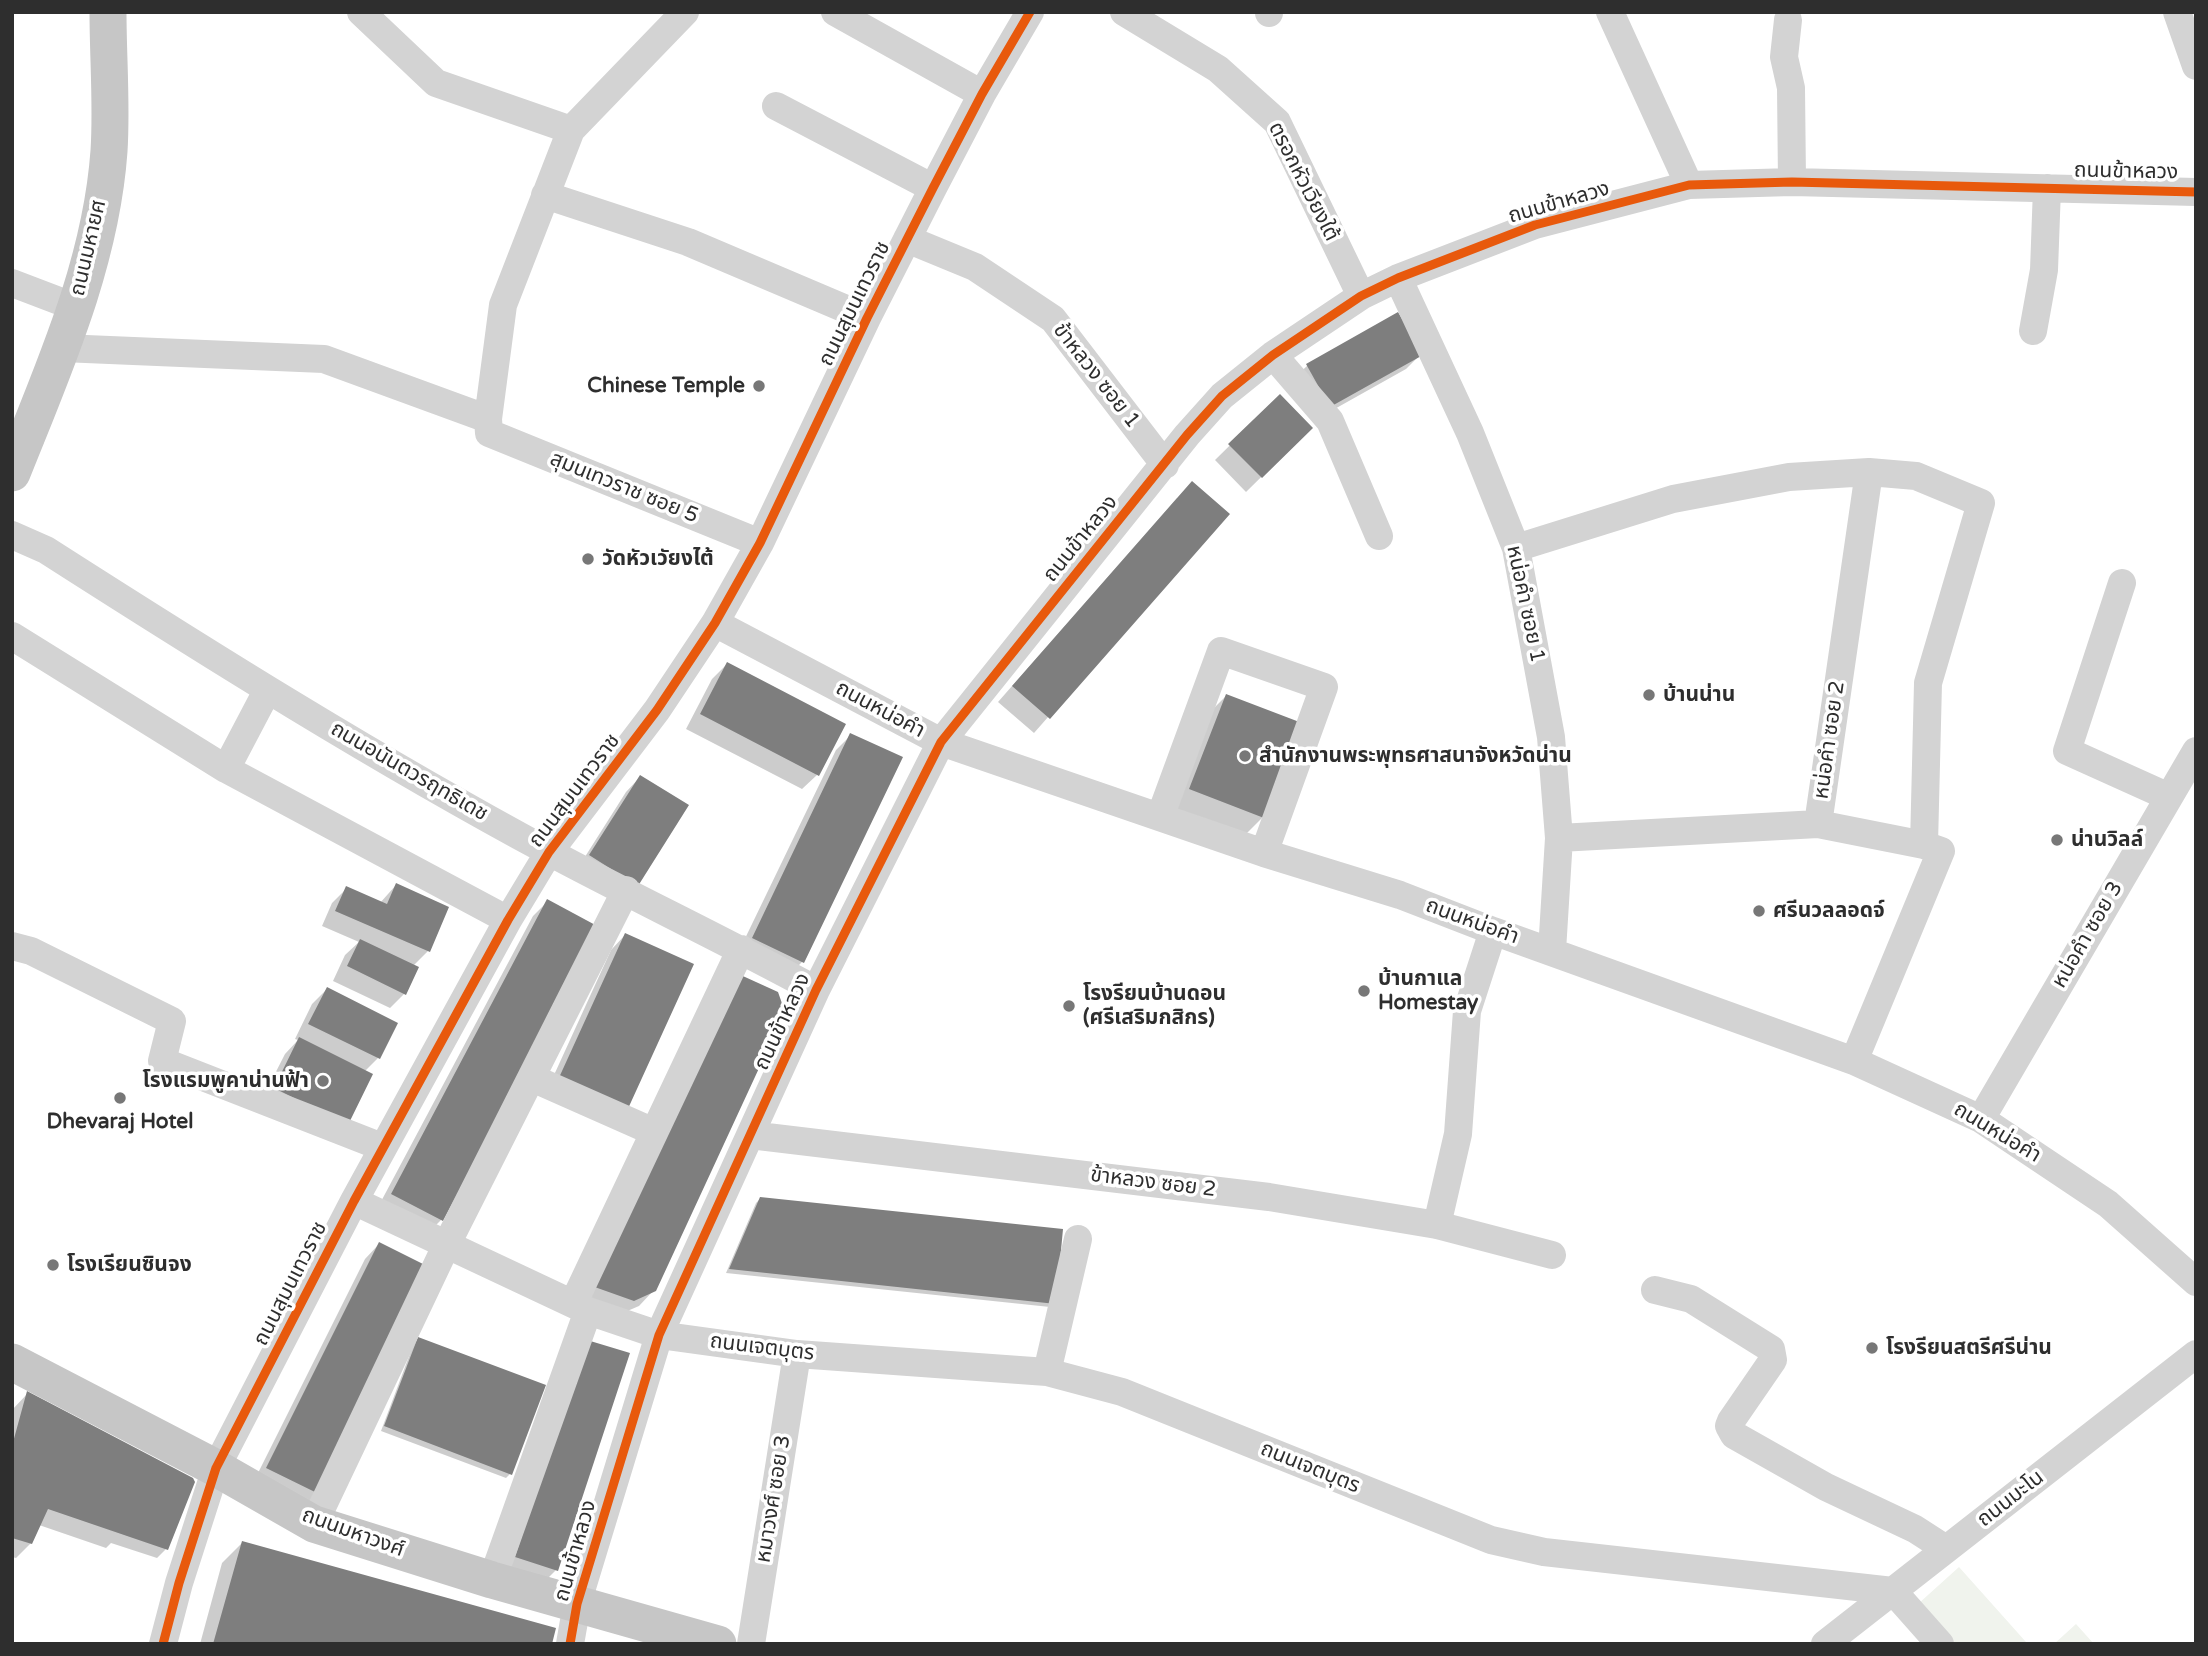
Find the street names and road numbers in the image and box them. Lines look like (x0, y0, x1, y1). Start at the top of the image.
street label: ตรอกหัวเวียงใต้ (1262, 118, 1344, 246)
street label: ถนนข้าหลวง (2074, 158, 2178, 186)
street label: ถนนข้าหลวง (1505, 177, 1613, 229)
street label: ถนนมหายศ (66, 198, 112, 298)
street label: ถนนสุมนเทวราช (814, 237, 896, 371)
street label: ข้าหลวง ซอย 1 (1047, 318, 1145, 434)
street label: สุมนเทวราช ซอย 5 (546, 447, 702, 529)
street label: ถนนข้าหลวง (1038, 491, 1124, 587)
street label: หน่อคำ ซอย 1 (1500, 543, 1550, 665)
street label: ถนนหน่อคำ (831, 676, 929, 744)
street label: หน่อคำ ซอย 2 (1809, 679, 1851, 801)
street label: ถนนอนันตวรฤทธิเดช (326, 717, 492, 827)
street label: ถนนสุมนเทวราช (524, 729, 626, 853)
street label: หน่อคำ ซอย 3 (2047, 877, 2129, 993)
street label: ถนนหน่อคำ (1422, 894, 1522, 950)
street label: ถนนข้าหลวง (750, 969, 816, 1075)
street label: ถนนหน่อคำ (1949, 1097, 2045, 1169)
street label: ข้าหลวง ซอย 2 (1089, 1163, 1217, 1203)
street label: ถนนสุมนเทวราช (249, 1218, 333, 1350)
street label: ถนนเจตบุตร (708, 1329, 816, 1367)
street label: หมาวงศ์ ซอย 3 (751, 1433, 797, 1565)
street label: ถนนเจตบุตร (1257, 1437, 1363, 1499)
street label: ถนนมะโน (1973, 1465, 2049, 1533)
street label: ถนนข้าหลวง (550, 1497, 602, 1605)
street label: ถนนมหาวงศ์ (298, 1503, 408, 1563)

